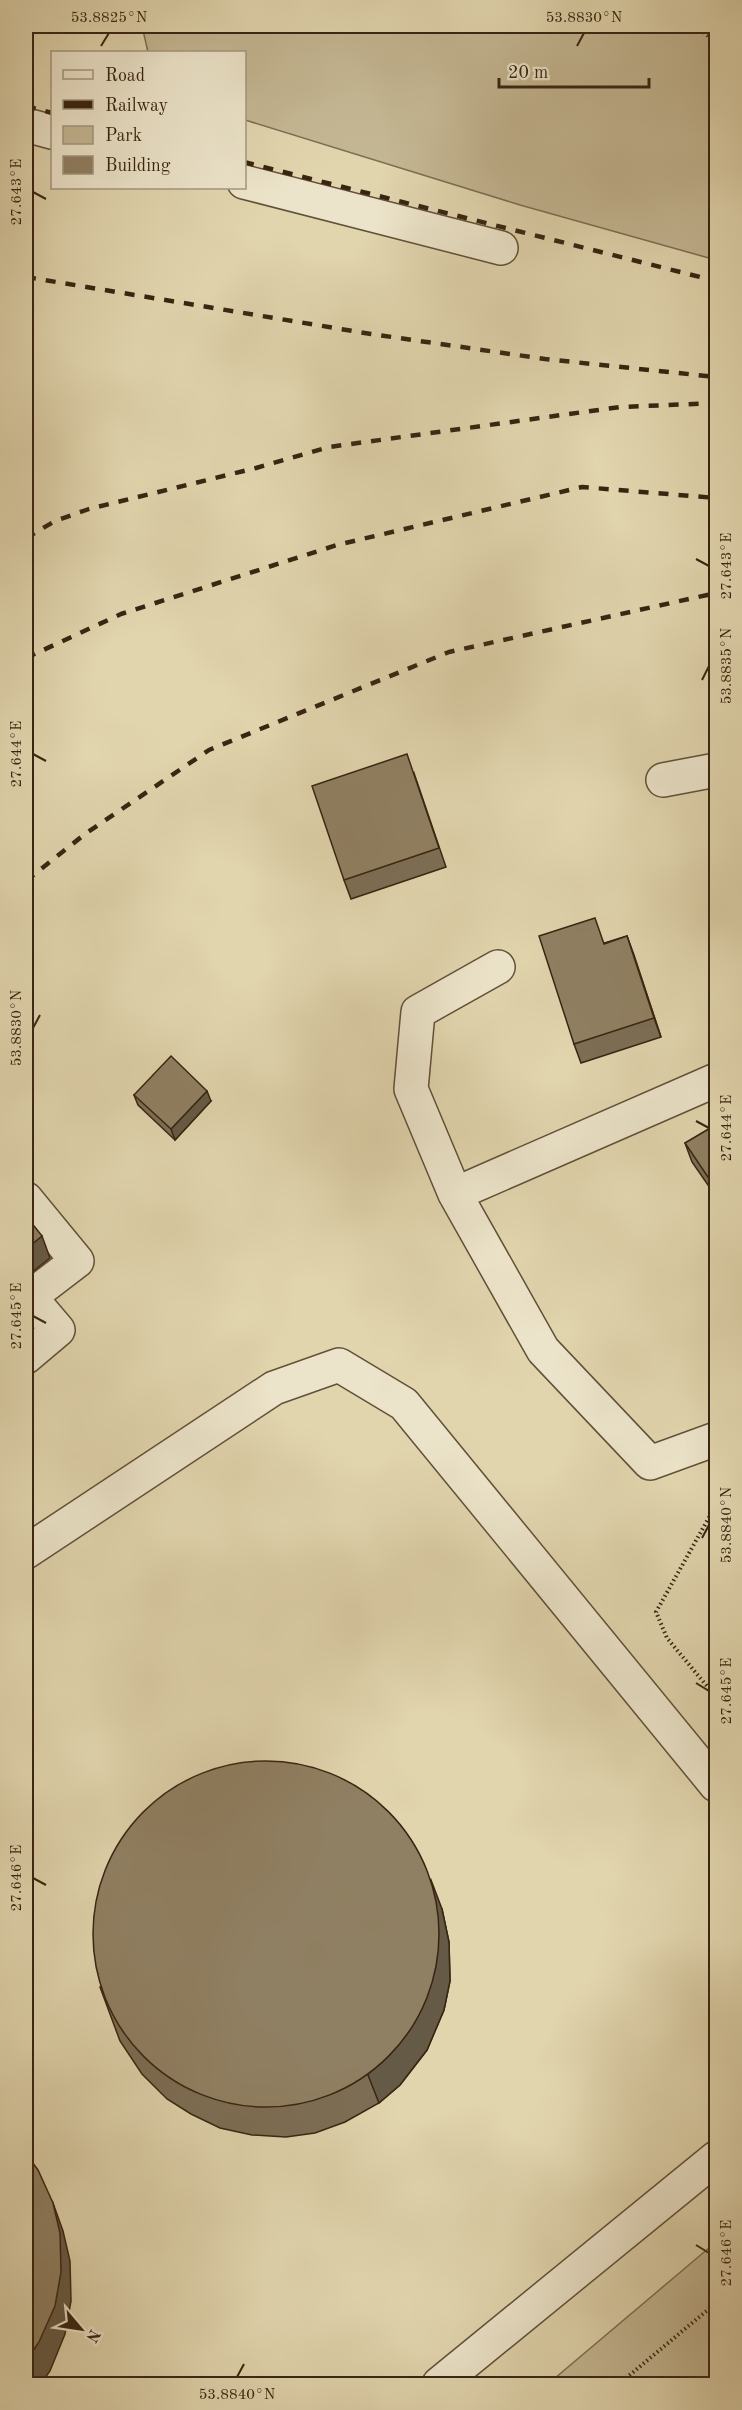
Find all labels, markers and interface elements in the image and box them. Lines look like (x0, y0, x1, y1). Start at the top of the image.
text: 53.8825°N (71, 11, 148, 26)
text: 53.8830°N (546, 11, 623, 26)
legend (51, 51, 246, 189)
scale bar (499, 51, 649, 89)
text: 20 m (508, 64, 548, 82)
text: Road (105, 67, 145, 85)
text: Railway (105, 97, 168, 115)
text: Park (105, 127, 142, 145)
text: Building (105, 157, 171, 175)
text: 27.643°E (10, 159, 25, 225)
text: 27.643°E (720, 533, 735, 599)
text: 53.8835°N (720, 627, 735, 704)
text: 27.644°E (10, 721, 25, 787)
text: 53.8830°N (10, 989, 25, 1066)
text: 27.644°E (720, 1095, 735, 1161)
text: 27.645°E (10, 1283, 25, 1349)
text: 53.8840°N (720, 1486, 735, 1563)
text: 27.645°E (720, 1658, 735, 1724)
text: 27.646°E (10, 1845, 25, 1911)
text: 27.646°E (720, 2220, 735, 2286)
north arrow (51, 2299, 111, 2359)
text: N (82, 2326, 102, 2345)
text: 53.8840°N (199, 2388, 276, 2403)

